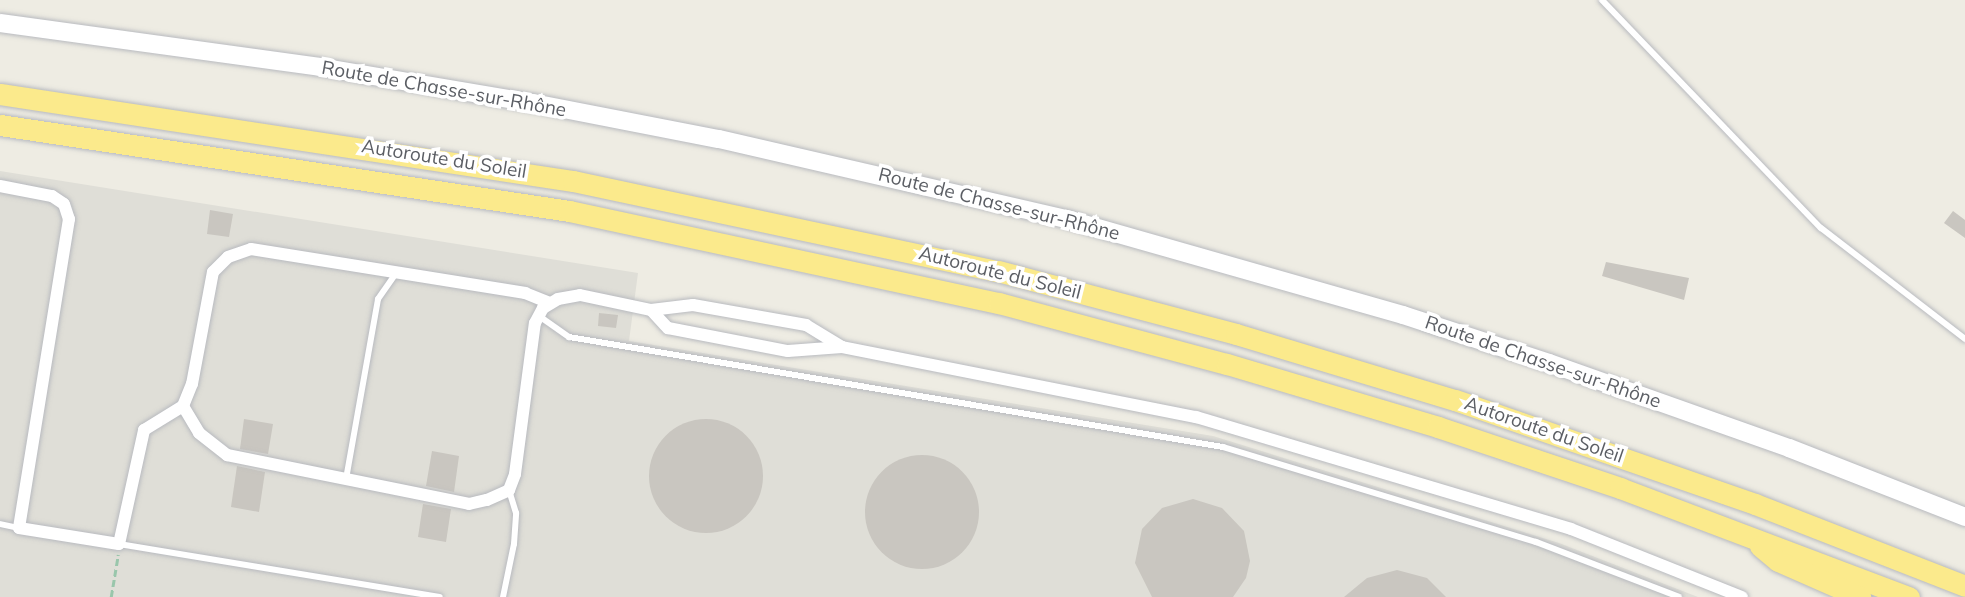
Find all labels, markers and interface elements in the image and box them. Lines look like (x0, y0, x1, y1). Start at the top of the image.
street label: Route de Chasse-sur-Rhône (320, 56, 568, 122)
street label: Autoroute du Soleil (360, 135, 528, 183)
street label: Route de Chasse-sur-Rhône (876, 163, 1122, 245)
street label: Autoroute du Soleil (916, 242, 1084, 304)
street label: Route de Chasse-sur-Rhône (1422, 311, 1664, 413)
street label: Autoroute du Soleil (1461, 392, 1627, 468)

